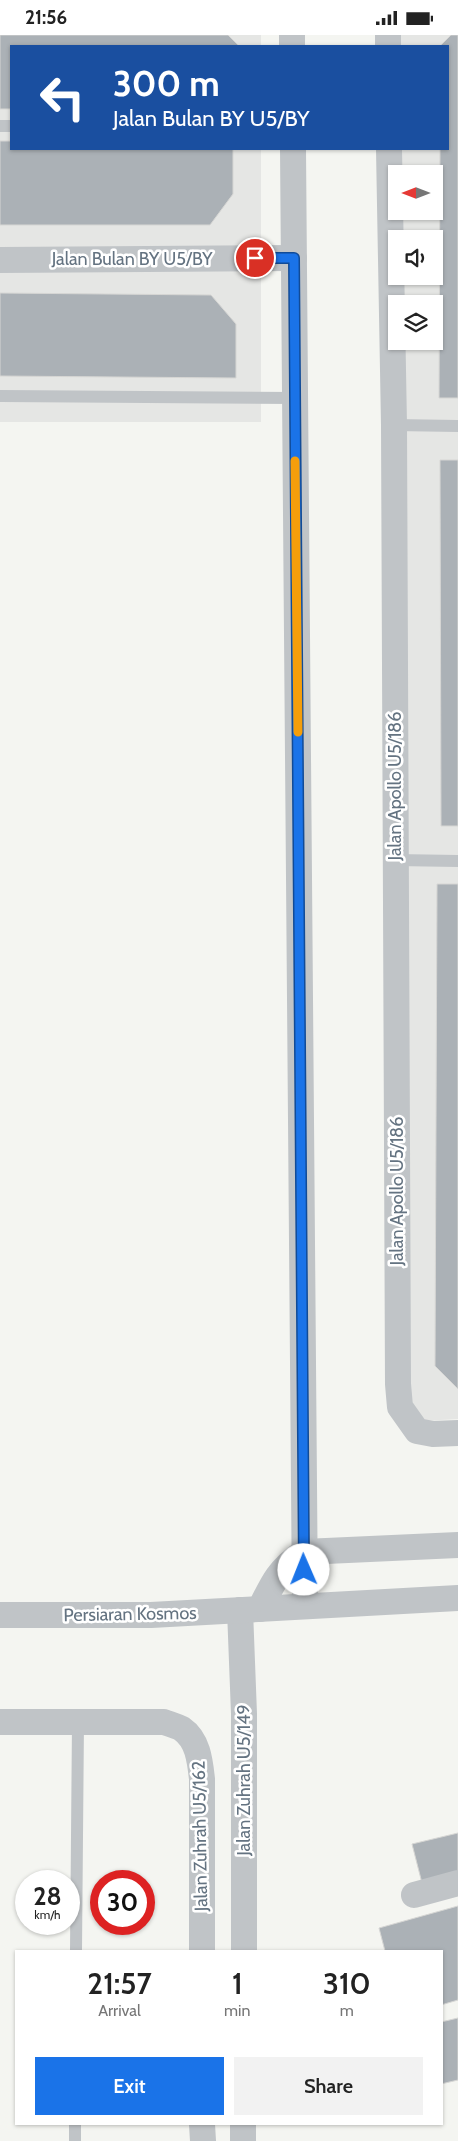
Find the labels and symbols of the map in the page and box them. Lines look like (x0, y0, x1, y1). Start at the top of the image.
north arrow (388, 165, 442, 220)
pin (234, 237, 276, 279)
street label: Jalan Bulan BY U5/BY (51, 248, 213, 270)
street label: Jalan Apollo U5/186 (384, 711, 406, 862)
street label: Jalan Apollo U5/186 (386, 1116, 408, 1267)
position arrow (277, 1543, 329, 1595)
street label: Persiaran Kosmos (63, 1602, 197, 1626)
street label: Jalan Zuhrah U5/149 (233, 1704, 255, 1857)
street label: Jalan Zuhrah U5/162 (188, 1760, 212, 1913)
speed limit sign: 30 (90, 1870, 155, 1935)

